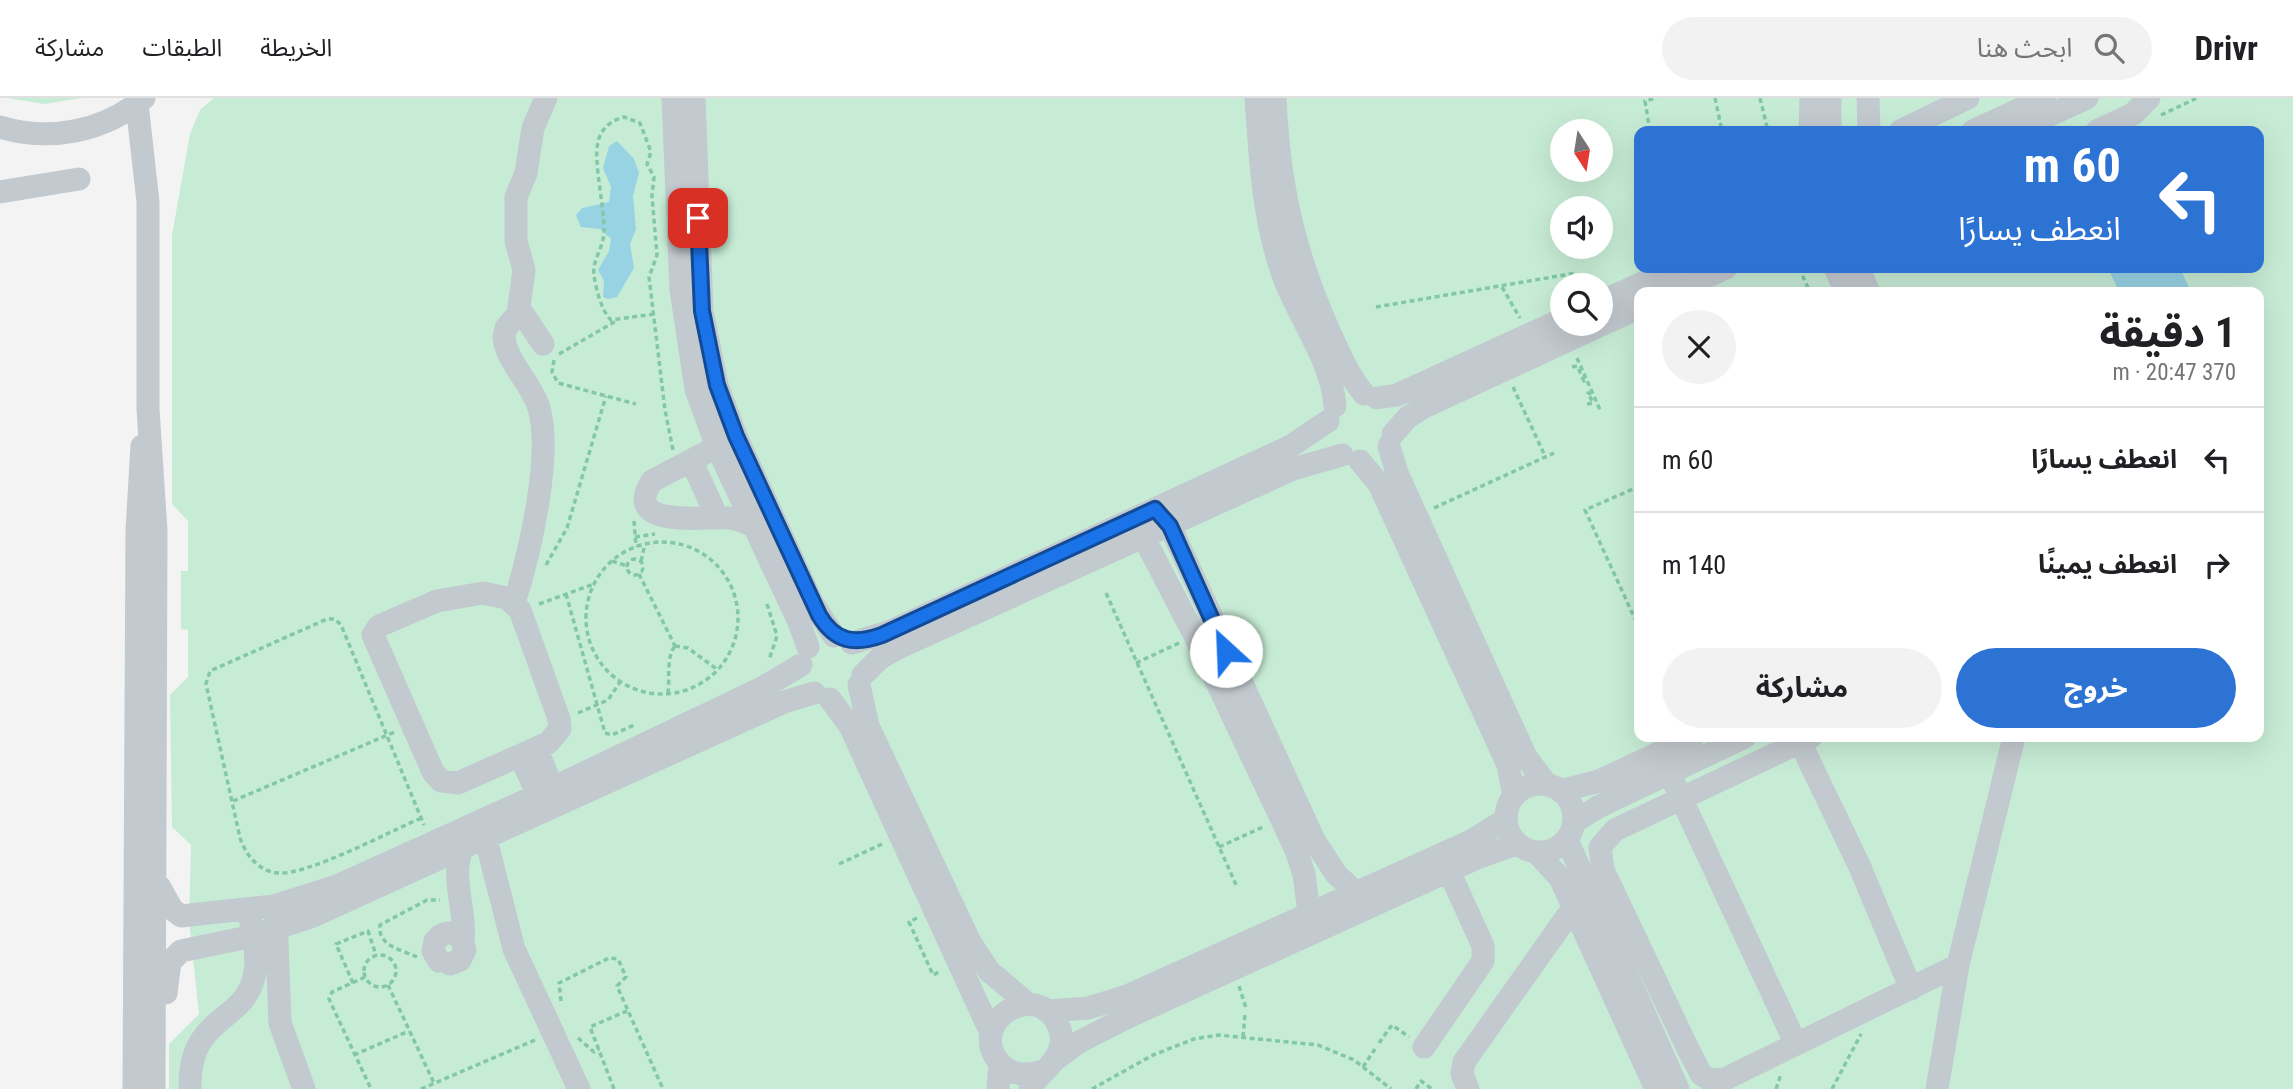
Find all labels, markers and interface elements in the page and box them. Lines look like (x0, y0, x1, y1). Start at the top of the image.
search box (1662, 17, 2152, 80)
icon: search (2090, 29, 2128, 67)
text: Drivr (2194, 29, 2258, 68)
text: ابحث هنا (1977, 33, 2072, 63)
text: مشاركة (35, 34, 104, 62)
text: الطبقات (142, 34, 222, 62)
text: الخريطة (260, 34, 332, 62)
north arrow (1550, 119, 1614, 182)
map controls (1550, 119, 1613, 336)
text: 60 m (2024, 137, 2121, 194)
icon: left (2145, 154, 2236, 245)
pin (668, 188, 728, 248)
button: sound (1550, 196, 1613, 259)
icon: arrive (679, 199, 717, 237)
text: انعطف يسارًا (1958, 210, 2121, 248)
button: search (1550, 273, 1613, 336)
text: 1 دقيقة (2099, 308, 2236, 357)
button: close (1662, 310, 1736, 384)
text: 370 m · 20:47 (2112, 359, 2236, 386)
icon: left (2198, 441, 2236, 479)
text: انعطف يسارًا (2031, 444, 2177, 474)
text: 60 m (1662, 445, 1713, 475)
icon: right (2198, 546, 2236, 584)
text: انعطف يمينًا (2038, 549, 2177, 579)
text: 140 m (1662, 550, 1726, 580)
position arrow (1189, 614, 1263, 688)
button: مشاركة (1662, 648, 1942, 728)
button: خروج (1956, 648, 2236, 728)

